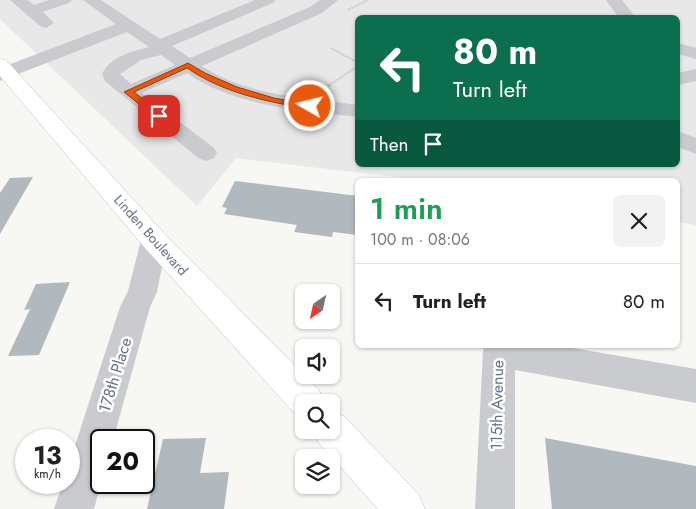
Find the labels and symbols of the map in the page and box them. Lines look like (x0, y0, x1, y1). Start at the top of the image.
position arrow (283, 79, 335, 131)
pin (138, 95, 180, 137)
street label: Linden Boulevard (109, 190, 193, 280)
north arrow (295, 284, 340, 329)
street label: 178th Place (93, 335, 137, 415)
street label: 115th Avenue (485, 360, 509, 450)
speed limit sign: 20 (90, 429, 155, 494)

